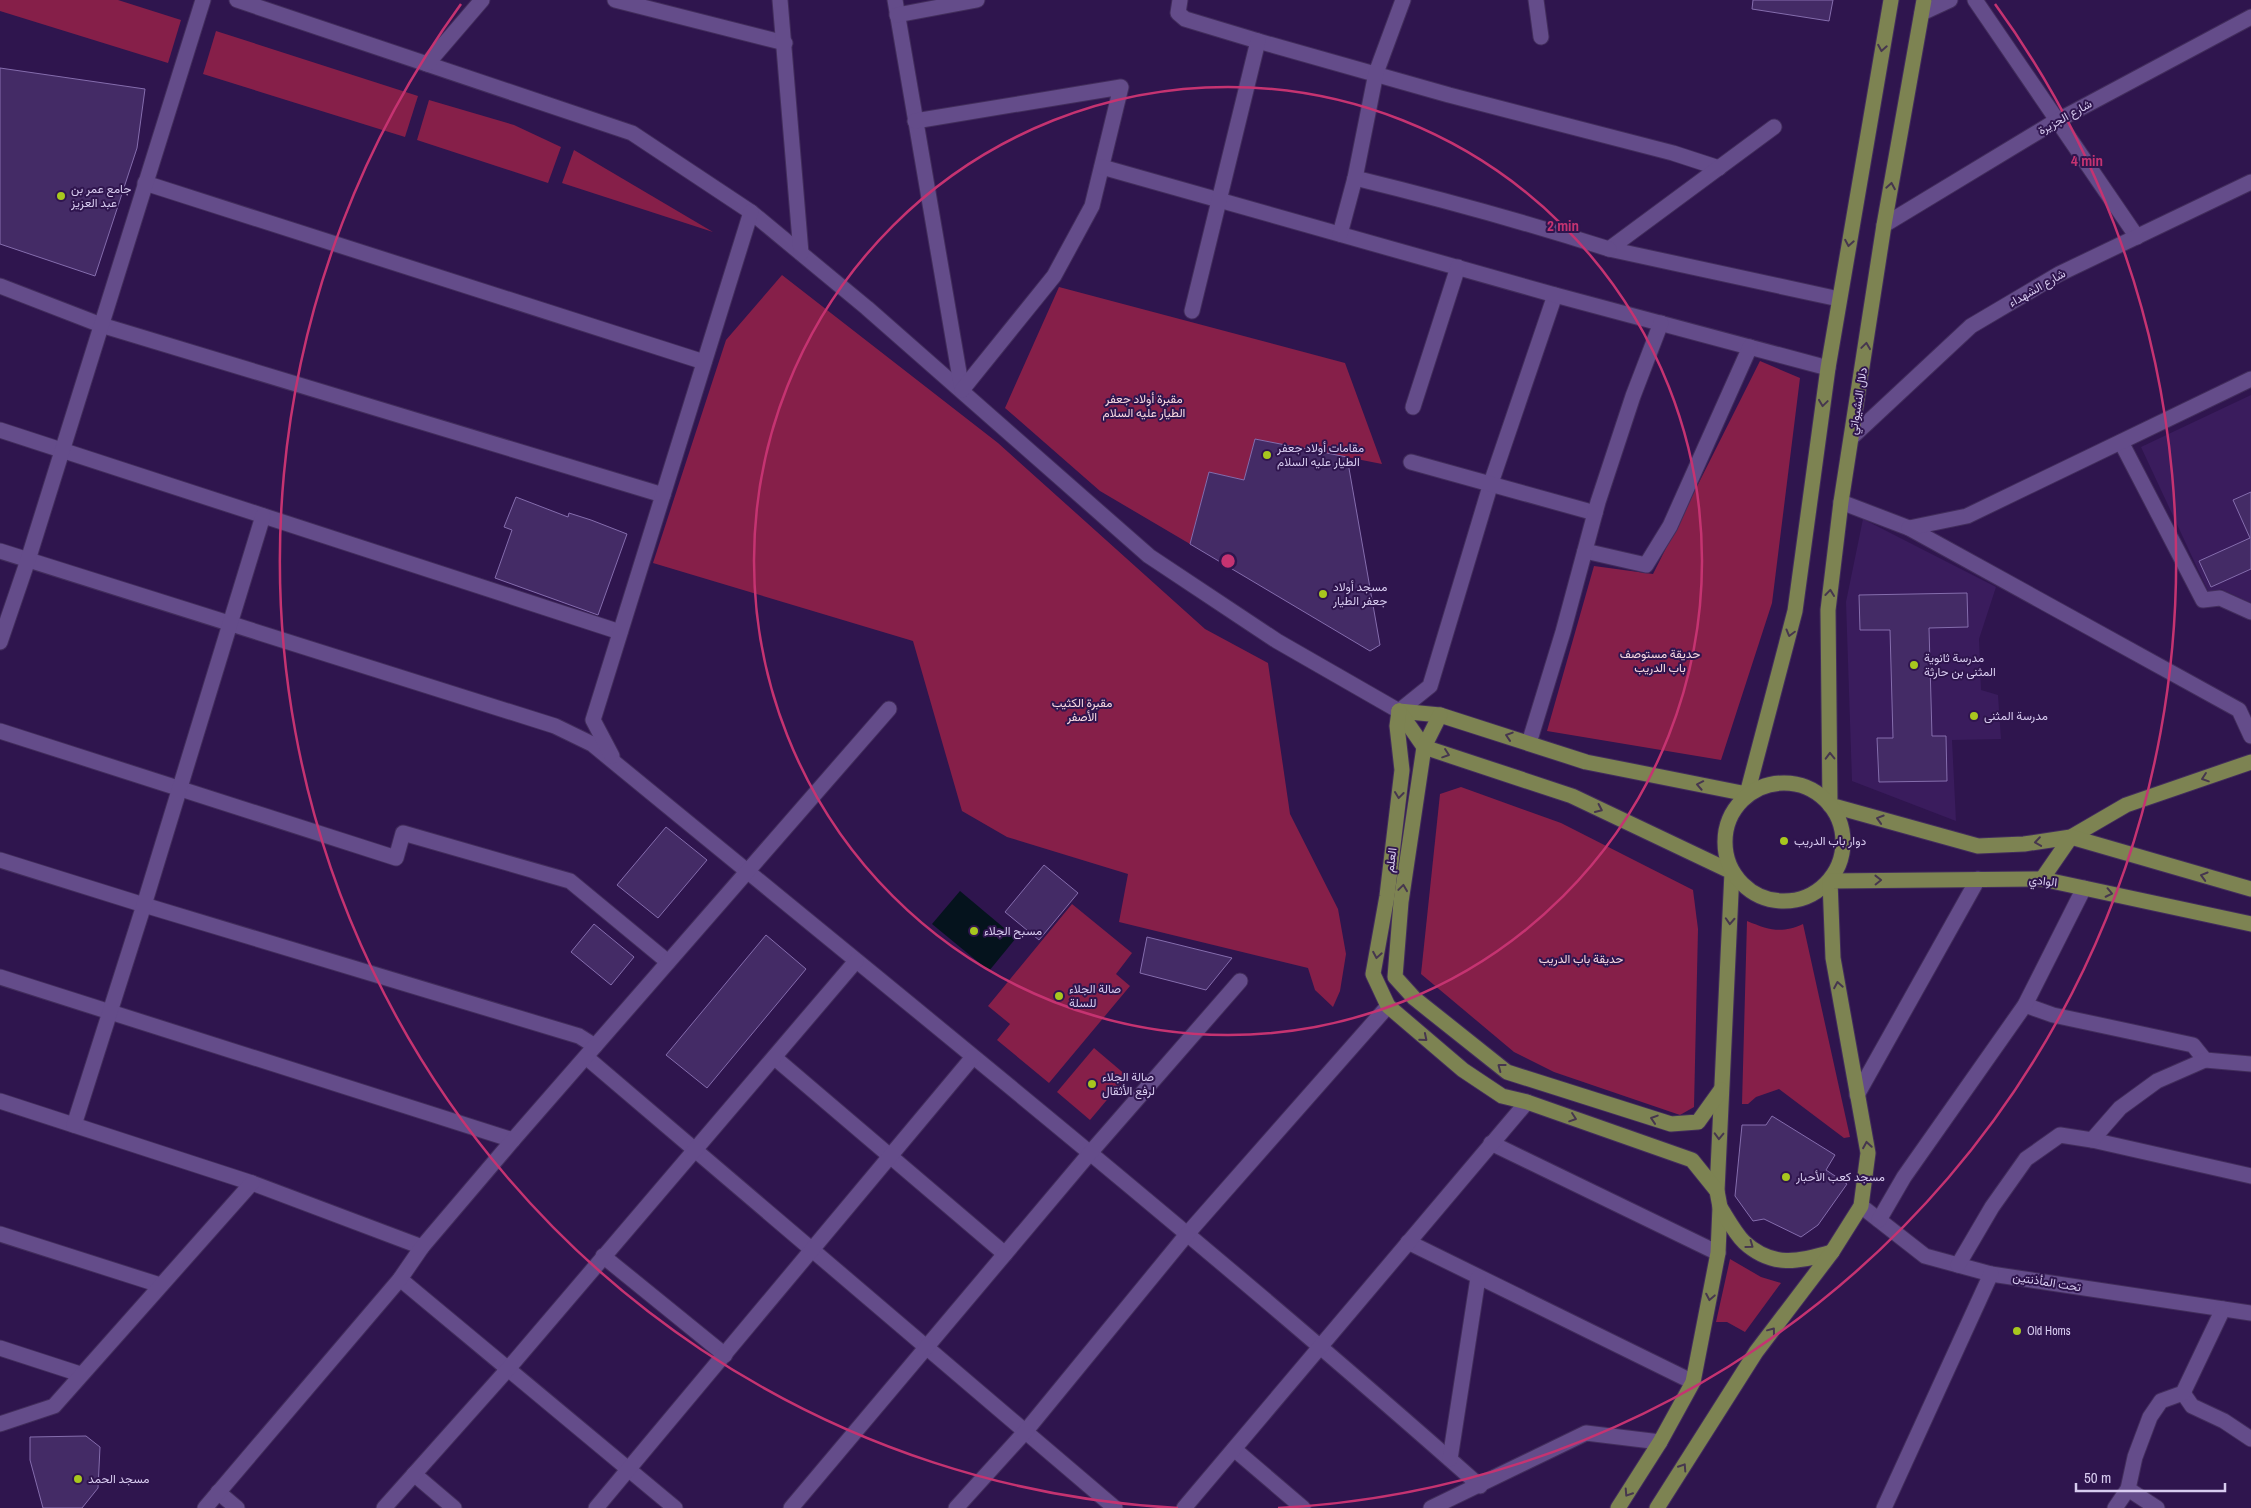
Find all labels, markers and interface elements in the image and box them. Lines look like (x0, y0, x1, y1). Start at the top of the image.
one-way arrow (1878, 44, 1888, 52)
street label: شارع الجزيرة (2035, 96, 2095, 139)
text: 4 min (2071, 150, 2103, 171)
place label: جامع عمر بن عبد العزيز (70, 181, 131, 211)
one-way arrow (1885, 181, 1895, 190)
marker: جامع عمر بن عبد العزيز (55, 190, 67, 202)
text: 2 min (1547, 215, 1579, 236)
one-way arrow (1845, 238, 1855, 247)
street label: شارع الشهداء (2006, 265, 2069, 312)
one-way arrow (1860, 342, 1870, 350)
street label: دلال النشيواتي (1845, 366, 1873, 436)
park label: مقبرة أولاد جعفر الطيار عليه السلام (1103, 391, 1185, 421)
one-way arrow (1818, 399, 1829, 407)
place label: مقامات أولاد جعفر الطيار عليه السلام (1276, 440, 1364, 470)
marker: مقامات أولاد جعفر الطيار عليه السلام (1261, 449, 1273, 461)
centre of rings (1219, 552, 1237, 570)
place label: مسجد أولاد جعفر الطيار (1332, 579, 1388, 609)
marker: مسجد أولاد جعفر الطيار (1317, 588, 1329, 600)
one-way arrow (1824, 589, 1835, 597)
one-way arrow (1785, 628, 1795, 637)
park label: حديقة مستوصف باب الدريب (1620, 646, 1700, 676)
place label: مدرسة ثانوية المثنى بن حارثة (1924, 650, 1996, 680)
marker: مدرسة ثانوية المثنى بن حارثة (1908, 659, 1920, 671)
park label: مقبرة الكثيب الأصفر (1052, 695, 1112, 725)
place label: مدرسة المثنى (1984, 708, 2048, 724)
marker: مدرسة المثنى (1968, 710, 1980, 722)
one-way arrow (1505, 732, 1513, 742)
one-way arrow (1441, 748, 1450, 758)
one-way arrow (1825, 752, 1835, 760)
one-way arrow (2201, 772, 2210, 782)
one-way arrow (1695, 780, 1704, 791)
one-way arrow (1394, 791, 1405, 799)
one-way arrow (1594, 803, 1603, 813)
one-way arrow (1876, 815, 1884, 825)
place label: دوار باب الدريب (1794, 833, 1866, 849)
marker: دوار باب الدريب (1778, 835, 1790, 847)
one-way arrow (2034, 836, 2043, 846)
street label: العلم (1382, 847, 1400, 873)
one-way arrow (2201, 871, 2209, 881)
street label: الوادي (2028, 872, 2058, 892)
one-way arrow (1875, 875, 1883, 885)
one-way arrow (1397, 884, 1408, 892)
one-way arrow (2105, 887, 2114, 898)
one-way arrow (1724, 917, 1735, 925)
place label: مسبح الجلاء (984, 923, 1042, 940)
marker: مسبح الجلاء (968, 925, 980, 937)
one-way arrow (1372, 951, 1382, 960)
park label: حديقة باب الدريب (1539, 951, 1623, 967)
place label: صالة الجلاء للسلة (1069, 981, 1121, 1011)
one-way arrow (1833, 981, 1843, 990)
marker: صالة الجلاء للسلة (1053, 990, 1065, 1002)
one-way arrow (1419, 1032, 1428, 1041)
one-way arrow (1497, 1064, 1507, 1073)
place label: صالة الجلاء لرفع الأثقال (1102, 1069, 1155, 1100)
marker: صالة الجلاء لرفع الأثقال (1086, 1078, 1098, 1090)
one-way arrow (1568, 1112, 1576, 1122)
one-way arrow (1651, 1114, 1659, 1124)
one-way arrow (1714, 1132, 1725, 1140)
one-way arrow (1862, 1141, 1872, 1150)
place label: مسجد كعب الأحبار (1795, 1169, 1885, 1185)
marker: مسجد كعب الأحبار (1780, 1171, 1792, 1183)
one-way arrow (1744, 1239, 1753, 1248)
street label: تحت المأذنتين (2012, 1269, 2083, 1295)
one-way arrow (1705, 1293, 1715, 1302)
place label: Old Homs (2027, 1323, 2071, 1339)
marker: Old Homs (2011, 1325, 2023, 1337)
one-way arrow (1766, 1327, 1775, 1337)
scale bar (2076, 1460, 2225, 1492)
one-way arrow (1677, 1463, 1686, 1473)
text: 50 m (2084, 1467, 2111, 1488)
place label: مسجد الحمد (88, 1471, 150, 1487)
marker: مسجد الحمد (72, 1473, 84, 1485)
one-way arrow (1625, 1487, 1634, 1496)

